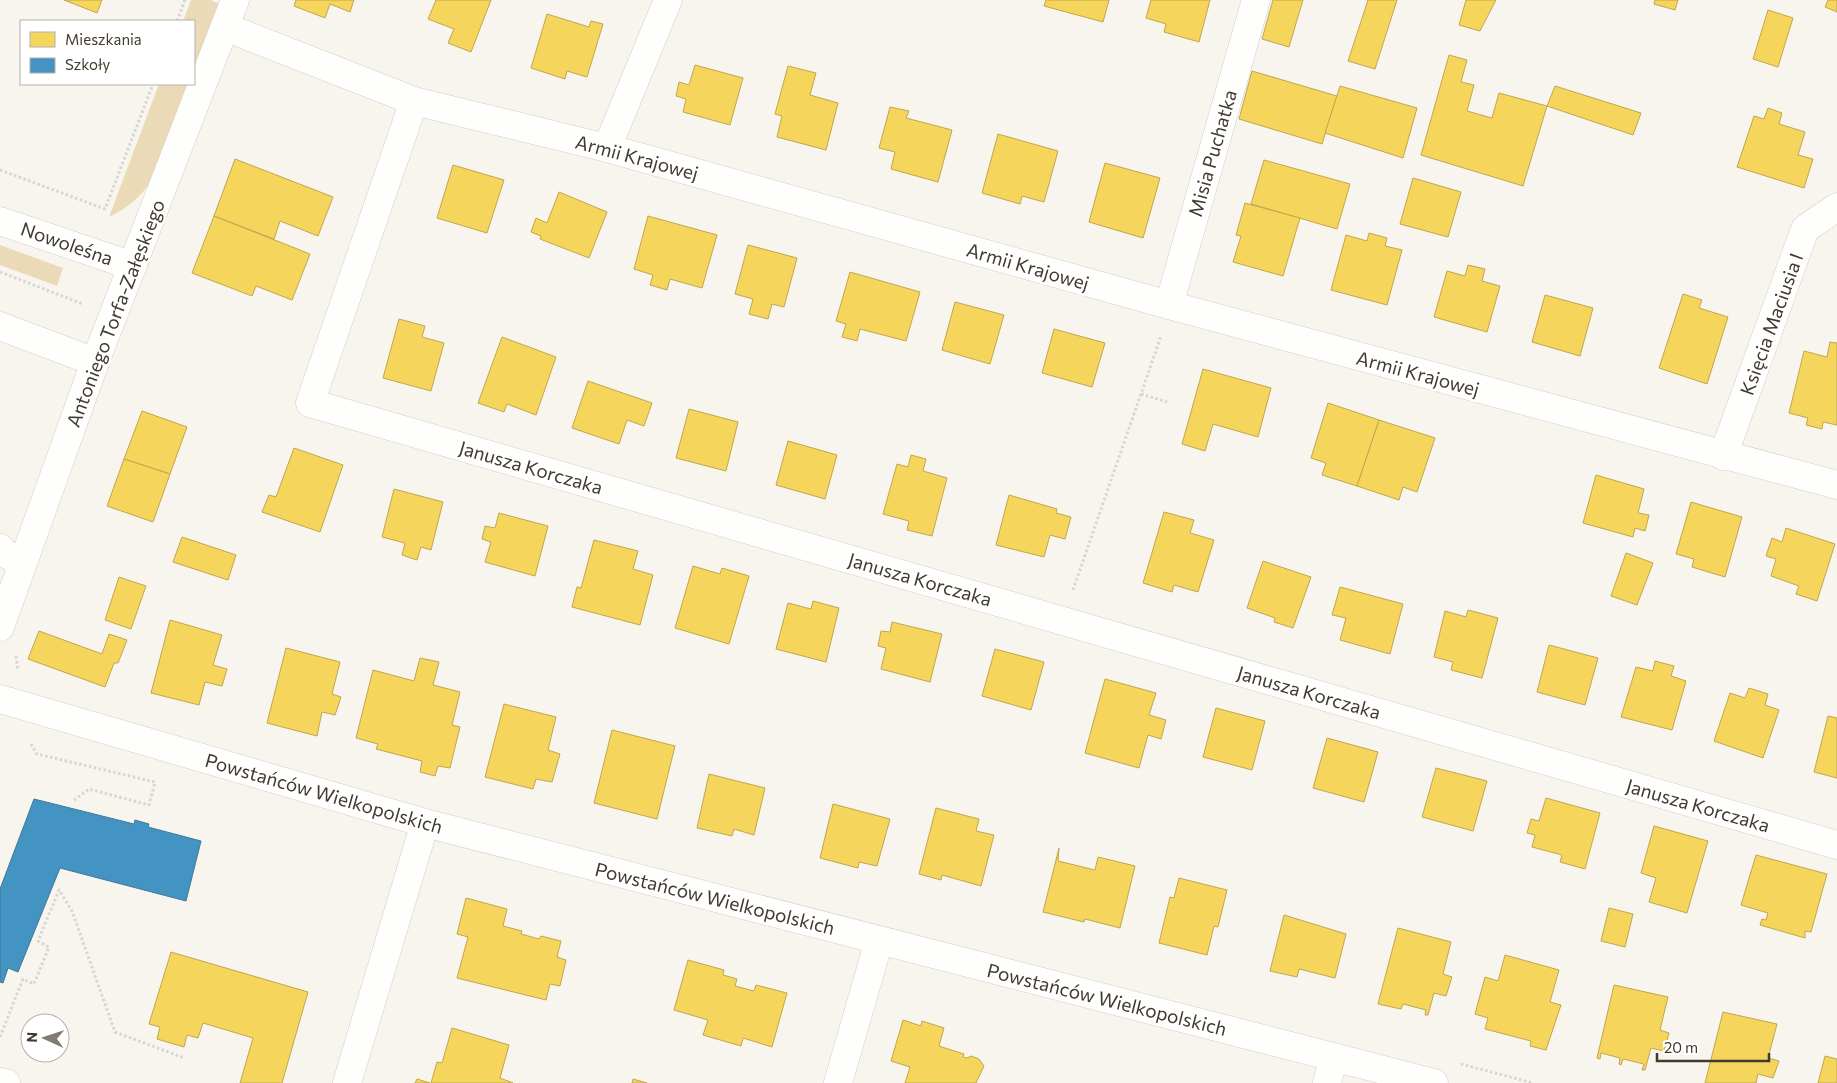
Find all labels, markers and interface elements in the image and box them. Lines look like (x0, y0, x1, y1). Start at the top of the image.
legend (20, 20, 195, 85)
text: Mieszkania (65, 30, 142, 48)
text: Szkoły (65, 55, 111, 73)
street label: Misia Puchatka (1183, 87, 1241, 219)
street label: Armii Krajowej (573, 130, 701, 184)
street label: Antoniego Torfa-Załęskiego (61, 196, 169, 430)
street label: Nowoleśna (18, 217, 116, 269)
street label: Armii Krajowej (964, 238, 1092, 294)
street label: Księcia Maciusia I (1735, 250, 1807, 398)
street label: Armii Krajowej (1354, 346, 1482, 400)
street label: Janusza Korczaka (457, 436, 605, 498)
street label: Janusza Korczaka (846, 548, 994, 610)
street label: Janusza Korczaka (1235, 661, 1383, 723)
street label: Powstańców Wielkopolskich (203, 748, 445, 838)
street label: Janusza Korczaka (1624, 774, 1772, 836)
street label: Powstańców Wielkopolskich (593, 857, 837, 939)
street label: Powstańców Wielkopolskich (985, 958, 1229, 1040)
north arrow (20, 1013, 70, 1063)
scale bar (1657, 1030, 1770, 1062)
text: N (23, 1032, 40, 1043)
text: 20 m (1664, 1038, 1698, 1056)

